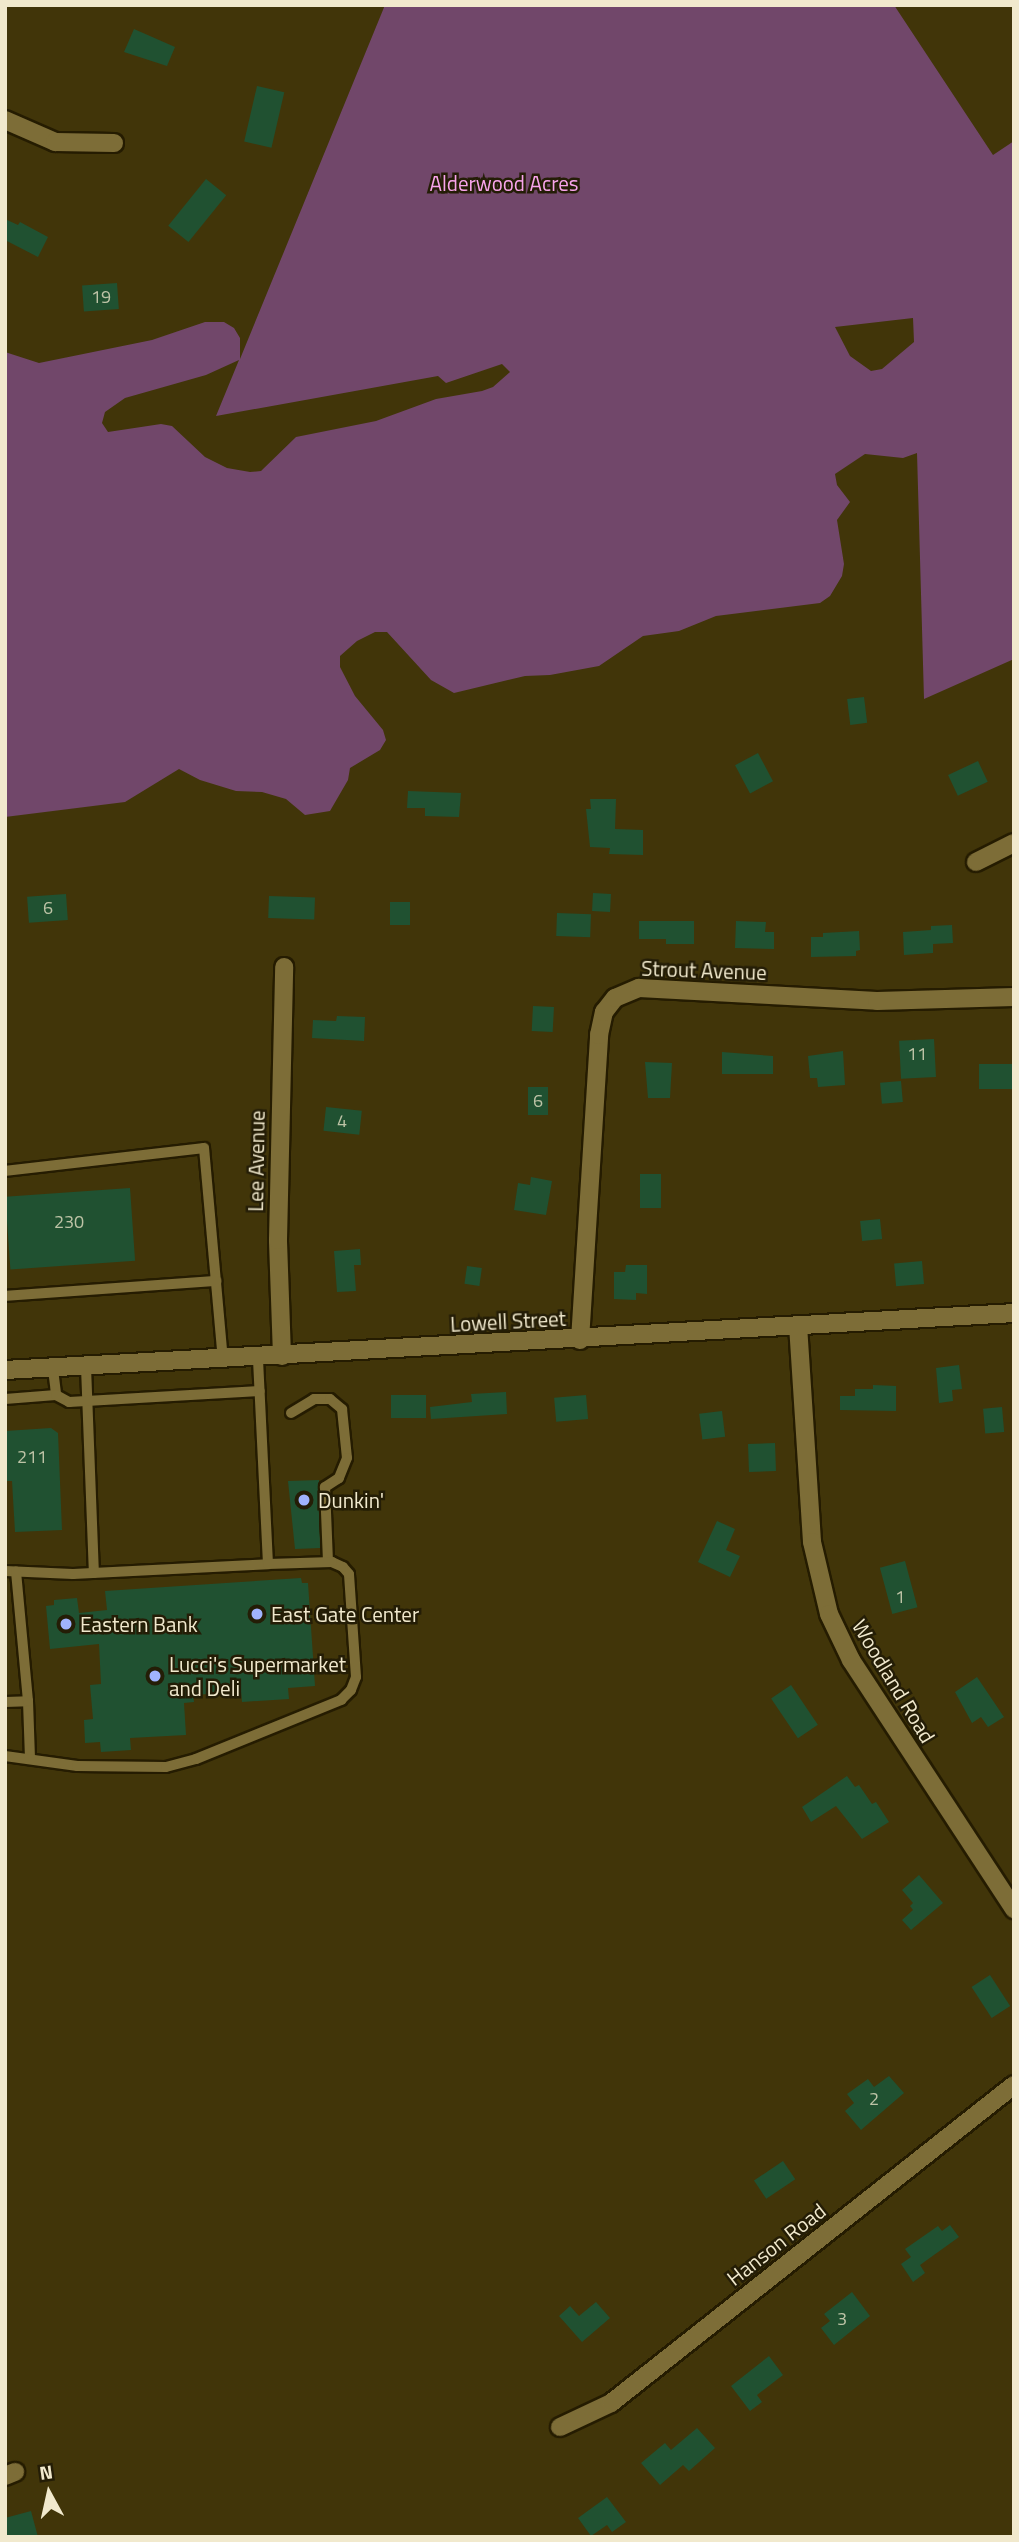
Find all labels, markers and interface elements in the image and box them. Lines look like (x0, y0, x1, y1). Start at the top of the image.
park label: Alderwood Acres (429, 170, 579, 196)
house number: 19 (91, 286, 111, 308)
house number: 6 (43, 897, 53, 919)
street label: Strout Avenue (641, 955, 767, 985)
house number: 11 (907, 1043, 927, 1065)
house number: 6 (533, 1090, 543, 1112)
street label: Lee Avenue (243, 1110, 269, 1212)
house number: 4 (337, 1110, 347, 1132)
house number: 230 (54, 1211, 84, 1233)
street label: Lowell Street (449, 1305, 567, 1337)
house number: 211 (17, 1446, 47, 1468)
place label: Dunkin' (318, 1487, 384, 1513)
marker: Dunkin' (296, 1492, 312, 1508)
house number: 1 (895, 1586, 905, 1608)
place label: East Gate Center (271, 1601, 419, 1627)
marker: East Gate Center (249, 1606, 265, 1622)
place label: Eastern Bank (80, 1611, 198, 1637)
street label: Woodland Road (847, 1615, 941, 1747)
marker: Eastern Bank (58, 1616, 74, 1632)
place label: Lucci's Supermarket and Deli (169, 1651, 346, 1701)
marker: Lucci's Supermarket and Deli (147, 1668, 163, 1684)
house number: 2 (869, 2088, 879, 2110)
street label: Hanson Road (722, 2198, 830, 2290)
house number: 3 (837, 2308, 847, 2330)
text: N (37, 2456, 55, 2487)
north arrow (14, 2458, 84, 2528)

